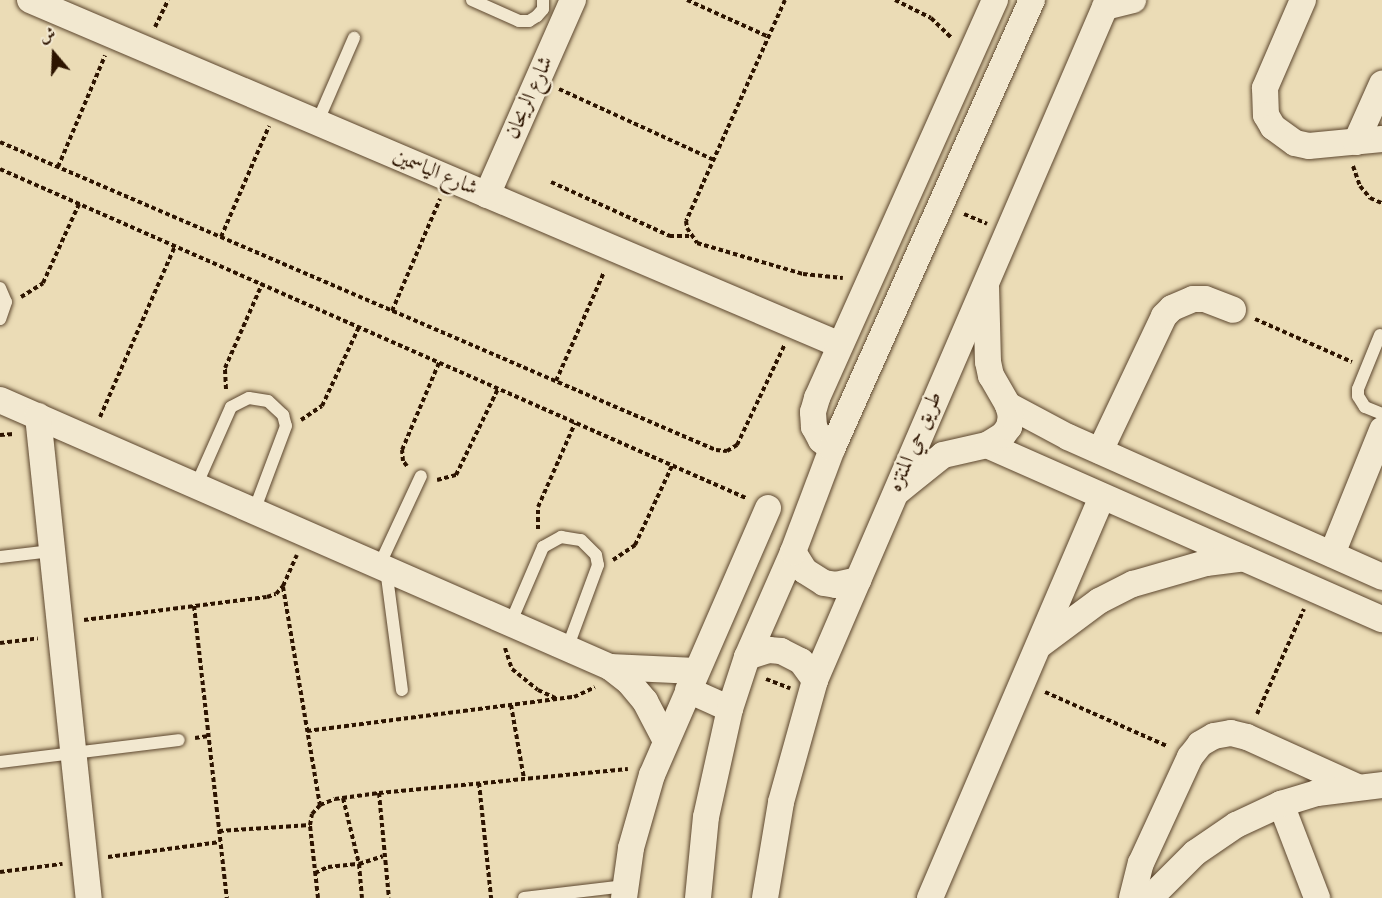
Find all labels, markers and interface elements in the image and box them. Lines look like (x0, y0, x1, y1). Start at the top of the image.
text: ش (37, 23, 59, 50)
north arrow (24, 24, 84, 84)
street label: شارع الريحان (501, 53, 559, 143)
street label: شارع الياسمين (389, 144, 481, 202)
street label: طريق حي المنتزه (884, 388, 948, 496)

